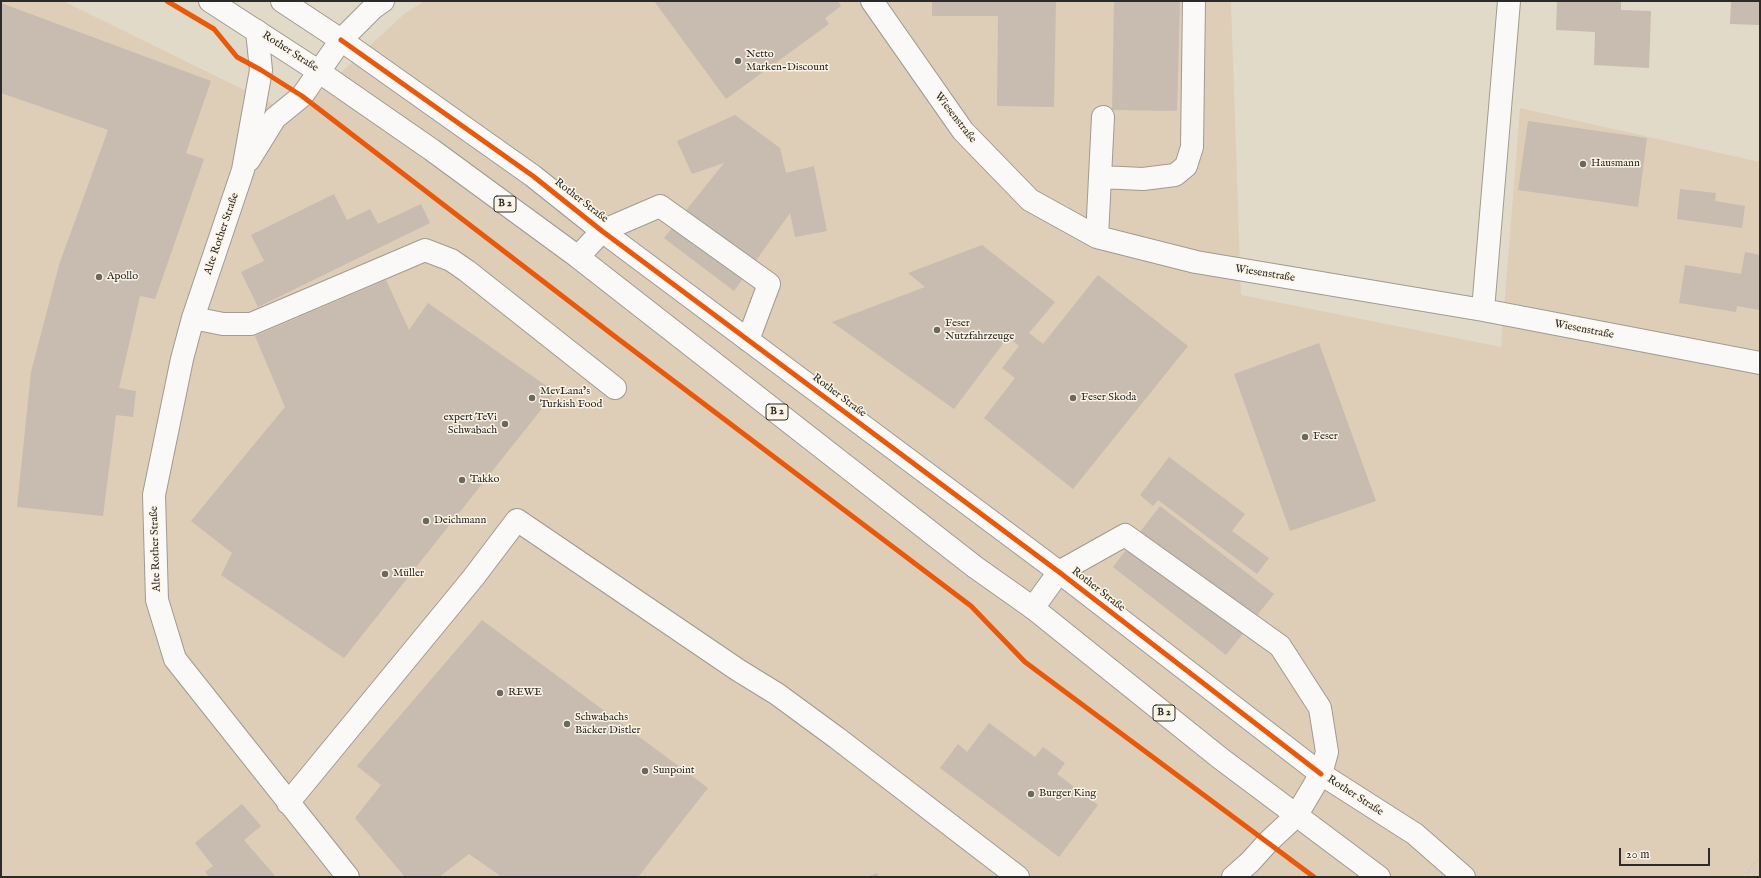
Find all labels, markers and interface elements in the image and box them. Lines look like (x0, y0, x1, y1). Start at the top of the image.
street label: Rother Straße (259, 29, 321, 75)
place label: Netto Marken-Discount (746, 48, 828, 74)
marker: Netto Marken-Discount (733, 56, 743, 66)
street label: Wiesenstraße (931, 90, 979, 146)
place label: Hausmann (1591, 157, 1640, 171)
marker: Hausmann (1578, 159, 1588, 169)
street label: Rother Straße (552, 176, 610, 226)
street label: Alte Rother Straße (202, 191, 242, 277)
road number: B 2 (494, 196, 516, 212)
street label: Wiesenstraße (1234, 263, 1296, 285)
place label: Apollo (107, 270, 138, 284)
marker: Apollo (94, 272, 104, 282)
place label: Feser Nutzfahrzeuge (945, 317, 1014, 343)
street label: Wiesenstraße (1553, 318, 1615, 342)
marker: Feser Nutzfahrzeuge (932, 325, 942, 335)
street label: Rother Straße (809, 371, 869, 421)
place label: MevLana’s Turkish Food (540, 385, 602, 411)
place label: Feser Skoda (1081, 391, 1136, 405)
marker: MevLana’s Turkish Food (527, 393, 537, 403)
marker: Feser Skoda (1068, 393, 1078, 403)
road number: B 2 (766, 404, 788, 420)
place label: expert TeVi Schwabach (444, 411, 497, 437)
marker: expert TeVi Schwabach (500, 419, 510, 429)
place label: Feser (1313, 430, 1338, 444)
marker: Feser (1300, 432, 1310, 442)
place label: Takko (470, 473, 500, 487)
marker: Takko (457, 475, 467, 485)
street label: Alte Rother Straße (148, 506, 164, 592)
place label: Deichmann (434, 514, 486, 528)
marker: Deichmann (421, 516, 431, 526)
street label: Rother Straße (1069, 565, 1127, 615)
place label: Müller (393, 567, 424, 581)
marker: Müller (380, 569, 390, 579)
place label: REWE (508, 686, 542, 700)
marker: REWE (495, 688, 505, 698)
road number: B 2 (1153, 705, 1175, 721)
place label: Schwabachs Bäcker Distler (575, 711, 641, 737)
marker: Schwabachs Bäcker Distler (562, 719, 572, 729)
place label: Sunpoint (653, 764, 695, 778)
marker: Sunpoint (640, 766, 650, 776)
street label: Rother Straße (1324, 773, 1386, 819)
place label: Burger King (1039, 787, 1096, 801)
marker: Burger King (1026, 789, 1036, 799)
scale bar (1621, 840, 1712, 866)
text: 20 m (1626, 847, 1649, 862)

